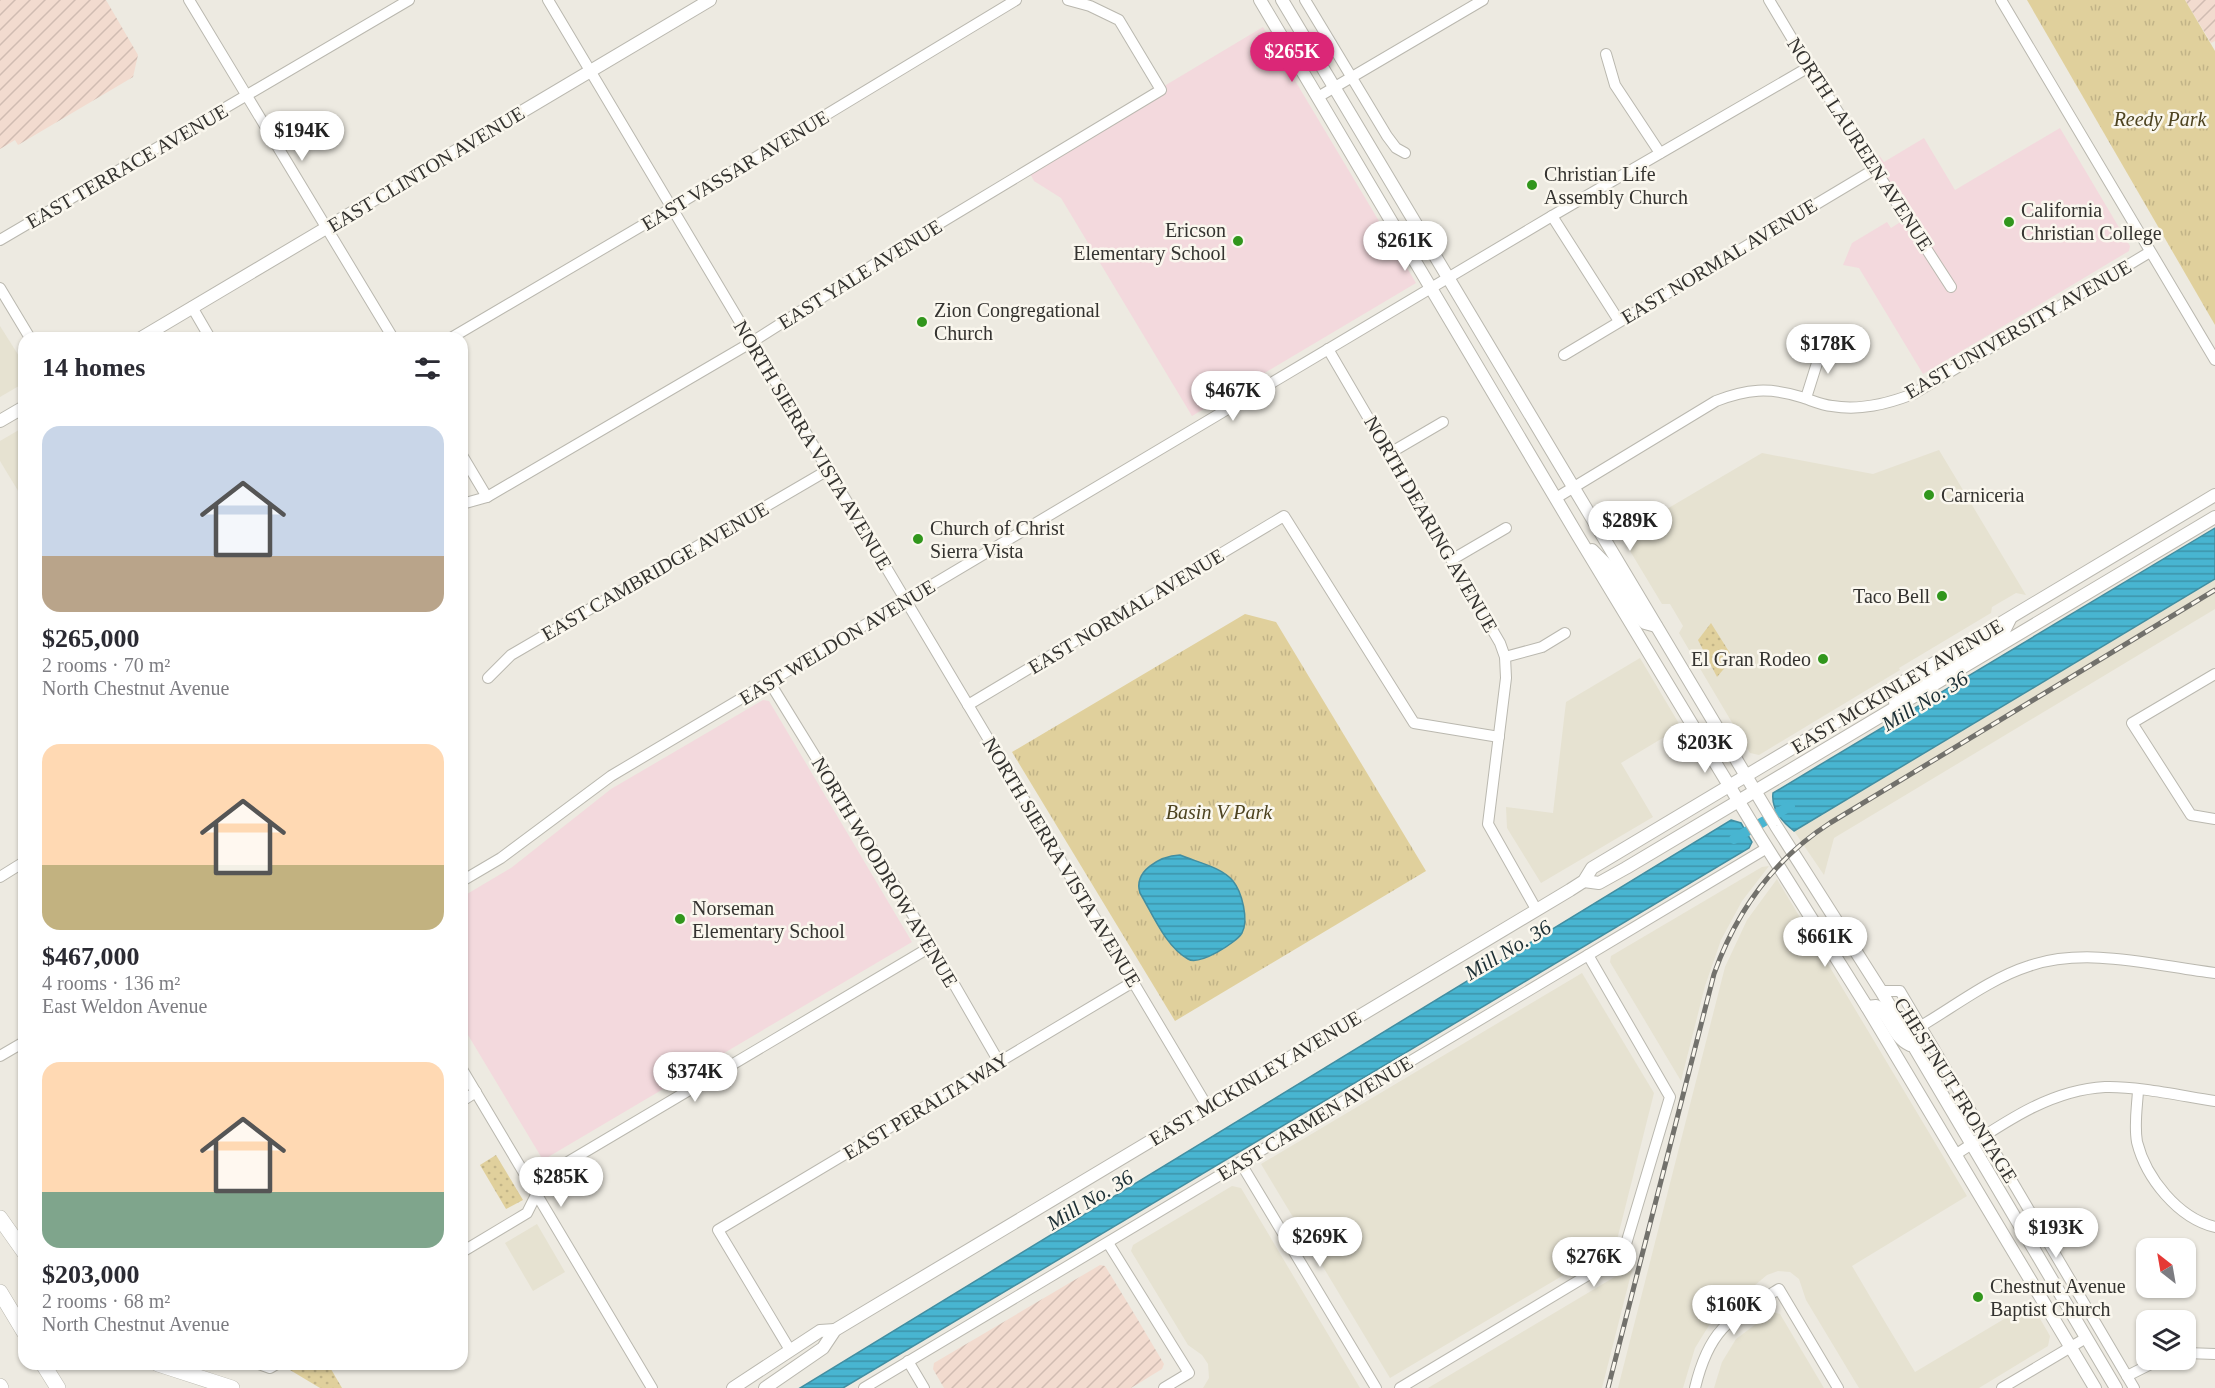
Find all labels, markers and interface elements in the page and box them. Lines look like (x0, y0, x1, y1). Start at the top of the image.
pin: $265K (1250, 32, 1334, 83)
street label: NORTH LAUREEN AVENUE (1783, 33, 1937, 255)
text: $265K (1264, 40, 1320, 62)
street label: EAST TERRACE AVENUE (22, 99, 232, 233)
street label: EAST CLINTON AVENUE (324, 101, 528, 237)
street label: EAST VASSAR AVENUE (638, 105, 832, 235)
park label: Reedy Park (2113, 108, 2207, 131)
pin: $194K (260, 111, 344, 162)
text: $194K (274, 119, 330, 141)
place label: Christian Life Assembly Church (1544, 163, 1688, 209)
marker: Christian Life Assembly Church (1525, 178, 1539, 192)
street label: EAST NORMAL AVENUE (1617, 194, 1821, 328)
place label: California Christian College (2021, 199, 2162, 245)
street label: EAST YALE AVENUE (774, 215, 946, 333)
marker: California Christian College (2002, 215, 2016, 229)
place label: Ericson Elementary School (1073, 219, 1226, 265)
pin: $261K (1363, 221, 1447, 272)
text: $261K (1377, 229, 1433, 251)
marker: Ericson Elementary School (1231, 234, 1245, 248)
street label: EAST UNIVERSITY AVENUE (1901, 255, 2135, 403)
place label: Zion Congregational Church (934, 299, 1101, 344)
marker: Zion Congregational Church (915, 315, 929, 329)
street label: NORTH SIERRA VISTA AVENUE (730, 316, 896, 574)
pin: $178K (1786, 324, 1870, 375)
text: $178K (1800, 332, 1856, 354)
icon: filters (411, 352, 444, 385)
text: 14 homes (42, 353, 145, 382)
pin: $467K (1191, 371, 1275, 422)
text: $467K (1205, 379, 1261, 401)
street label: NORTH DEARING AVENUE (1360, 412, 1502, 636)
icon: home (189, 465, 297, 573)
place label: Carniceria (1941, 484, 2024, 506)
marker: Carniceria (1922, 488, 1936, 502)
street label: EAST CAMBRIDGE AVENUE (538, 497, 772, 645)
pin: $289K (1588, 501, 1672, 552)
text: $289K (1602, 509, 1658, 531)
place label: Church of Christ Sierra Vista (930, 517, 1065, 562)
marker: Church of Christ Sierra Vista (911, 532, 925, 546)
street label: EAST NORMAL AVENUE (1024, 544, 1228, 678)
street label: EAST WELDON AVENUE (735, 575, 939, 709)
place label: Taco Bell (1853, 585, 1930, 607)
marker: Taco Bell (1935, 589, 1949, 603)
street label: EAST MCKINLEY AVENUE (1787, 614, 2007, 758)
text: $265,000 (42, 624, 140, 653)
place label: El Gran Rodeo (1691, 648, 1811, 670)
marker: El Gran Rodeo (1816, 652, 1830, 666)
text: 2 rooms · 70 m² (42, 654, 170, 676)
water label: Mill No. 36 (1877, 666, 1973, 737)
text: North Chestnut Avenue (42, 677, 229, 699)
pin: $203K (1663, 723, 1747, 774)
text: $203K (1677, 731, 1733, 753)
street label: NORTH SIERRA VISTA AVENUE (979, 733, 1145, 991)
street label: NORTH WOODROW AVENUE (807, 753, 963, 991)
icon: home (189, 783, 297, 891)
park label: Basin V Park (1166, 801, 1273, 823)
place label: Norseman Elementary School (692, 897, 845, 943)
marker: Norseman Elementary School (673, 912, 687, 926)
water label: Mill No. 36 (1460, 915, 1556, 986)
pin: $661K (1783, 917, 1867, 968)
text: $661K (1797, 925, 1853, 947)
text: $467,000 (42, 942, 140, 971)
text: 4 rooms · 136 m² (42, 972, 180, 994)
street label: CHESTNUT FRONTAGE (1890, 993, 2022, 1187)
text: East Weldon Avenue (42, 995, 207, 1017)
street label: EAST MCKINLEY AVENUE (1145, 1006, 1365, 1150)
street label: EAST PERALTA WAY (840, 1048, 1012, 1164)
street label: EAST CARMEN AVENUE (1213, 1051, 1417, 1185)
pin: $374K (653, 1052, 737, 1103)
text: $374K (667, 1060, 723, 1082)
icon: home (189, 1101, 297, 1209)
pin: $285K (519, 1157, 603, 1208)
text: $285K (533, 1165, 589, 1187)
water label: Mill No. 36 (1042, 1165, 1138, 1236)
pin: $193K (2014, 1208, 2098, 1259)
text: $193K (2028, 1216, 2084, 1238)
pin: $269K (1278, 1217, 1362, 1268)
text: $269K (1292, 1225, 1348, 1247)
pin: $276K (1552, 1237, 1636, 1288)
north arrow (2136, 1238, 2196, 1298)
map controls (2136, 1238, 2196, 1370)
text: $276K (1566, 1245, 1622, 1267)
text: $203,000 (42, 1260, 140, 1289)
place label: Chestnut Avenue Baptist Church (1990, 1275, 2126, 1321)
pin: $160K (1692, 1285, 1776, 1336)
text: 2 rooms · 68 m² (42, 1290, 170, 1312)
marker: Chestnut Avenue Baptist Church (1971, 1290, 1985, 1304)
text: $160K (1706, 1293, 1762, 1315)
button: layers (2136, 1310, 2196, 1370)
text: North Chestnut Avenue (42, 1313, 229, 1335)

